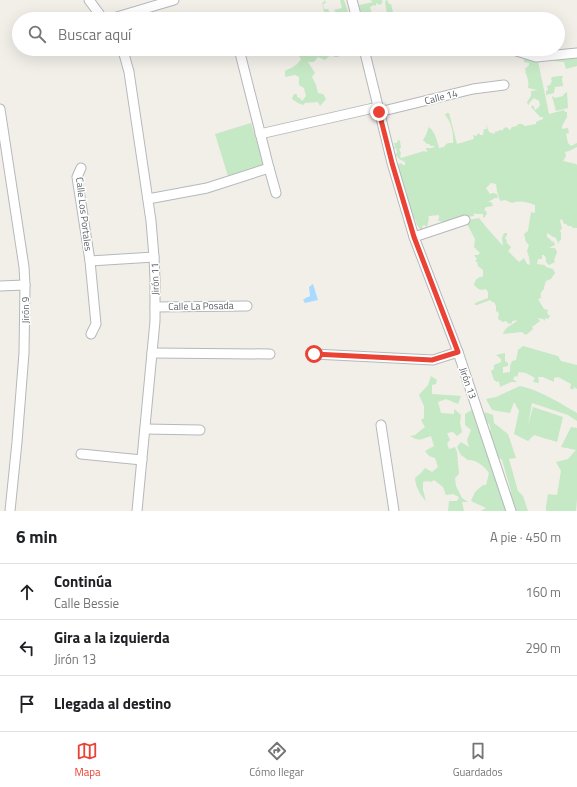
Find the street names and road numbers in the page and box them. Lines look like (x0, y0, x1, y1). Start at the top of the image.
street label: Calle 14 (423, 86, 459, 108)
street label: Calle Los Portales (72, 176, 96, 252)
street label: Jirón 11 (147, 263, 163, 295)
street label: Jirón 9 (18, 296, 33, 323)
street label: Calle La Posada (168, 298, 234, 314)
street label: Jirón 13 (456, 365, 480, 401)

